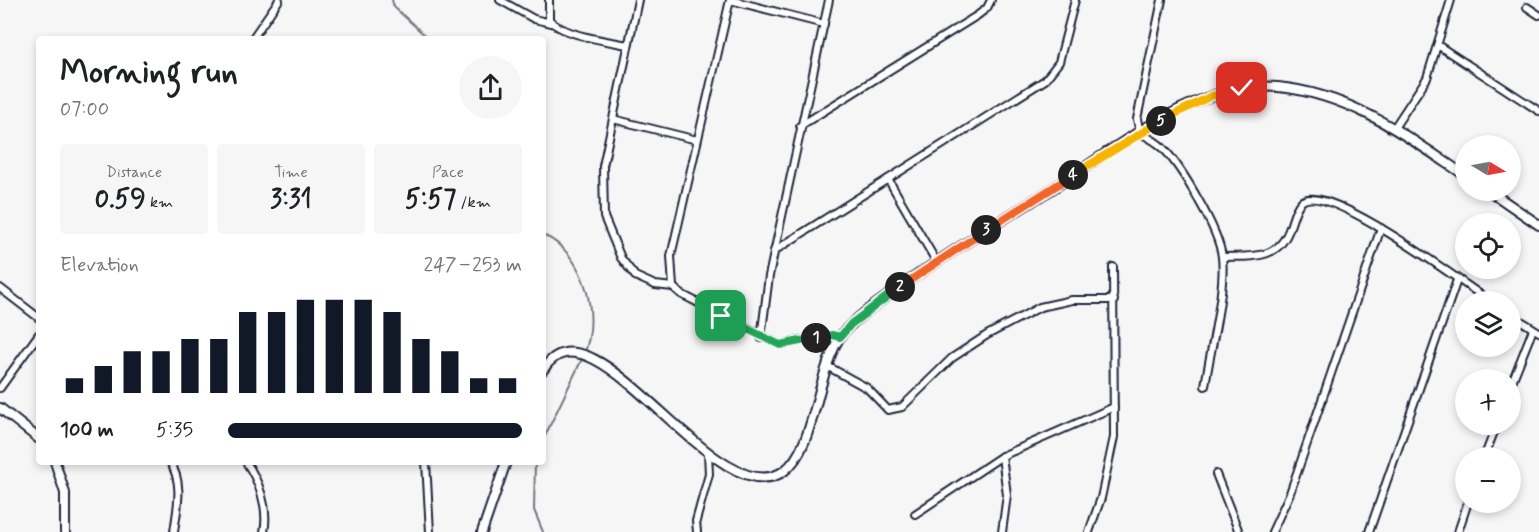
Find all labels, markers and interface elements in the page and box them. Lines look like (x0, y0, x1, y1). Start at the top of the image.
text: Morning run (60, 51, 238, 95)
button: share (459, 56, 522, 119)
pin (1216, 62, 1267, 113)
icon: check (1225, 71, 1258, 104)
text: 07:00 (60, 96, 109, 123)
pin: 5 (1146, 106, 1176, 136)
text: 5 (1156, 110, 1166, 131)
north arrow (1455, 135, 1521, 201)
map controls (1455, 135, 1521, 513)
pin: 4 (1058, 160, 1088, 190)
text: Distance (106, 162, 162, 183)
text: Time (274, 162, 308, 183)
text: Pace (432, 162, 464, 183)
text: 4 (1068, 164, 1078, 185)
text: 0.59 (95, 183, 146, 217)
text: 3:31 (270, 183, 312, 217)
text: 5:57 (405, 183, 456, 217)
text: km (146, 192, 173, 213)
text: /km (456, 192, 491, 213)
button: locate (1455, 213, 1521, 279)
pin: 3 (971, 215, 1001, 245)
text: 3 (982, 219, 990, 240)
text: Elevation (60, 252, 139, 279)
text: 247–253 m (424, 252, 522, 279)
pin: 2 (885, 272, 915, 302)
text: 2 (896, 276, 904, 297)
pin (695, 290, 746, 341)
button: layers (1455, 291, 1521, 357)
icon: arrive (704, 299, 737, 332)
pin: 1 (801, 323, 831, 353)
text: 1 (812, 327, 820, 348)
button: + (1455, 369, 1521, 435)
text: 100 m (60, 417, 114, 444)
text: 5:35 (156, 417, 193, 444)
button: − (1455, 447, 1521, 513)

